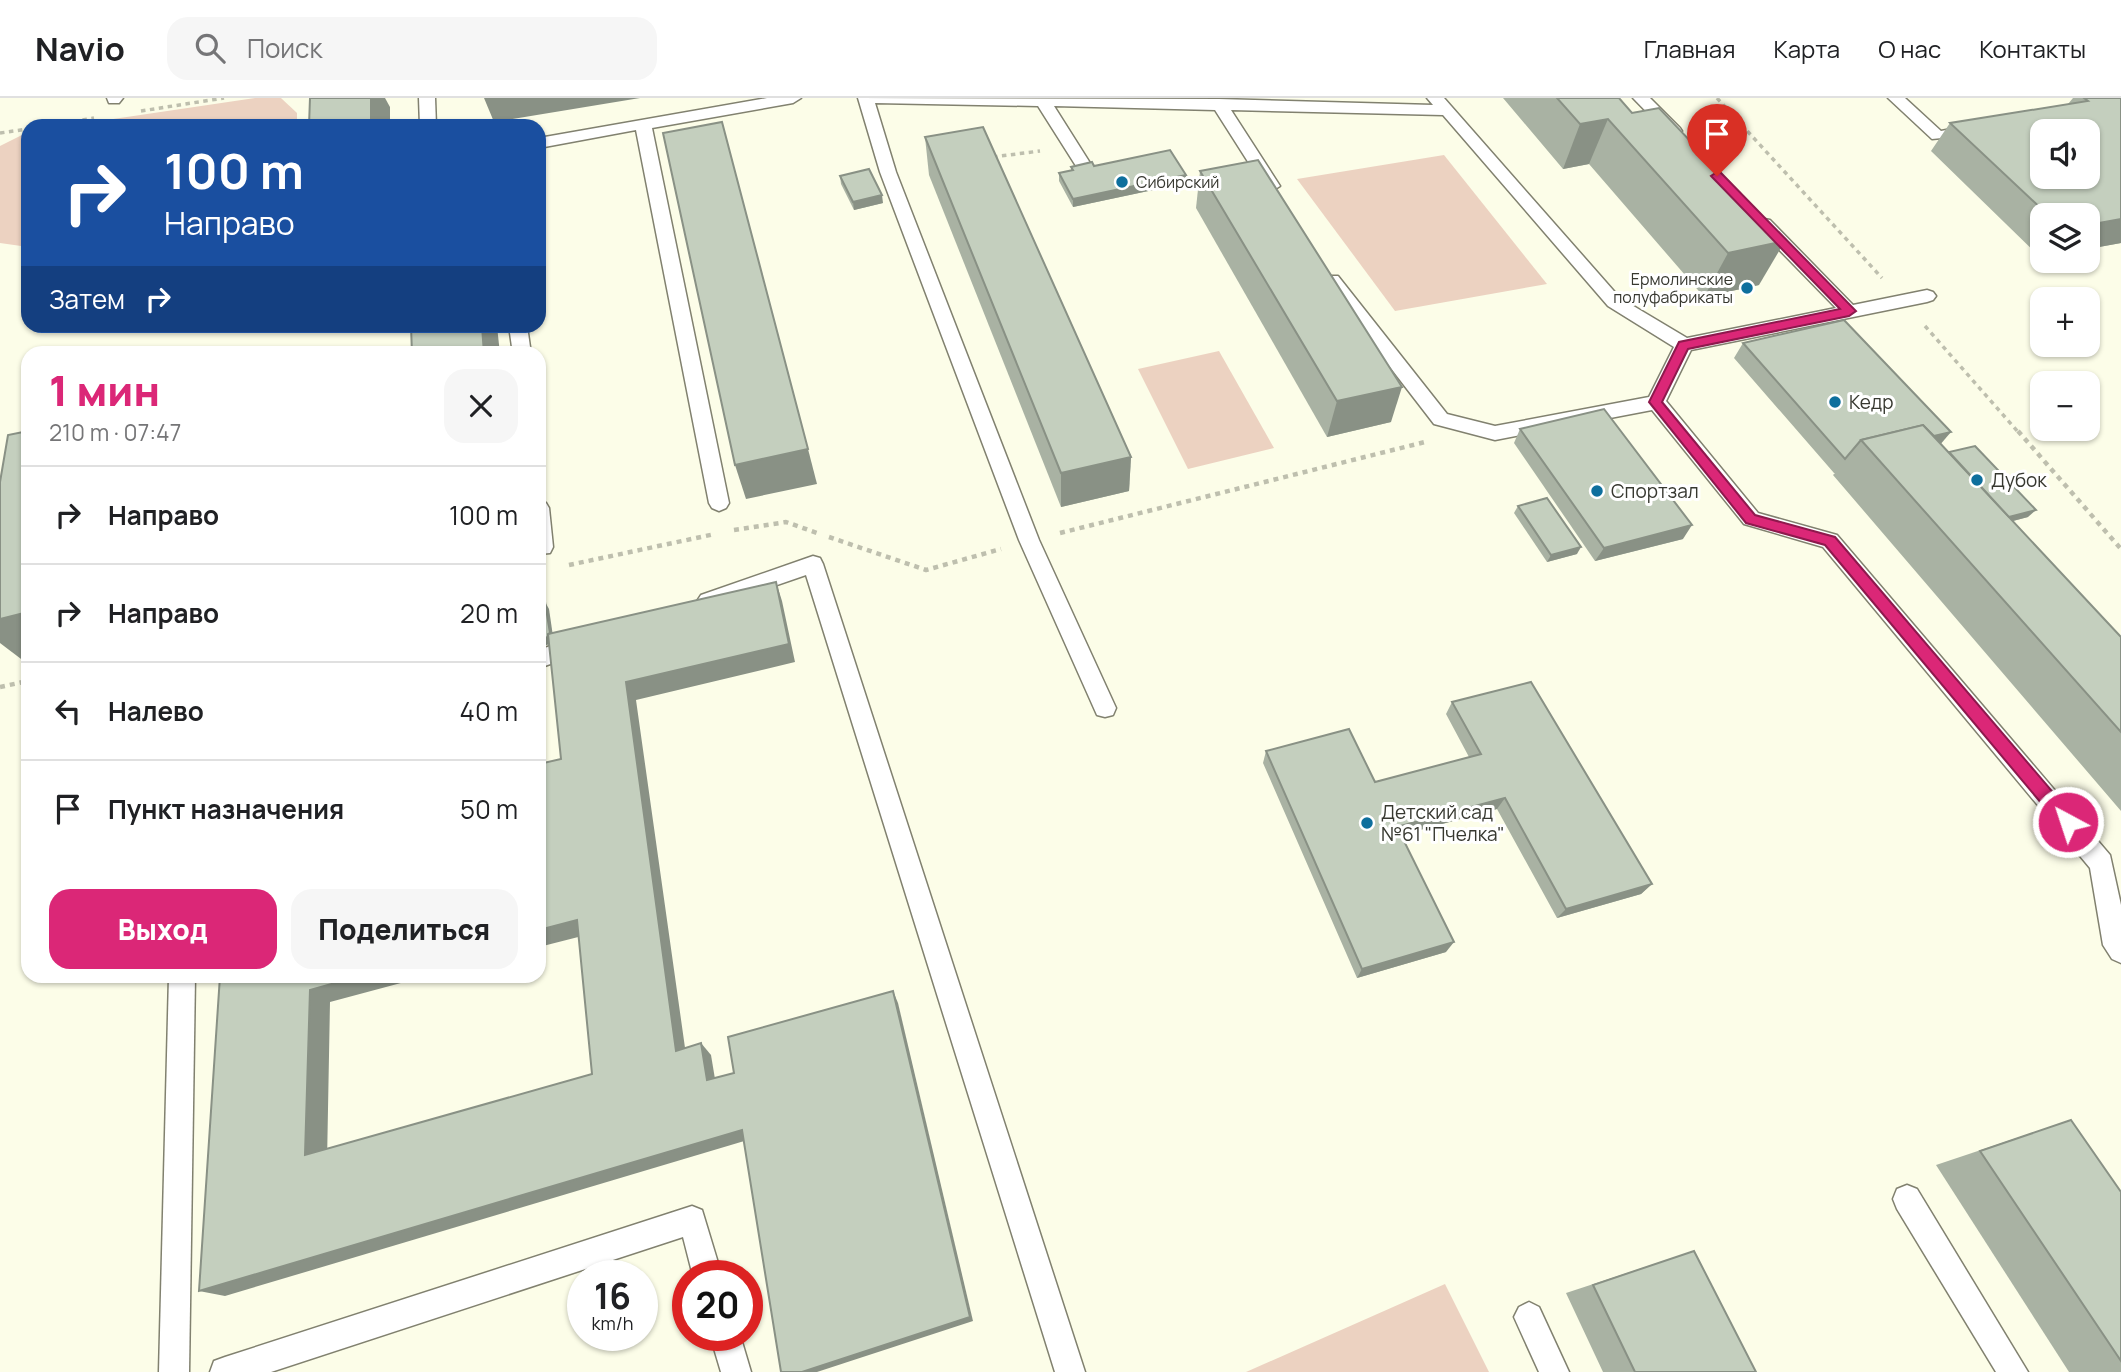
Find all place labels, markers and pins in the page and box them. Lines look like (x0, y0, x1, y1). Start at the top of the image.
pin (1687, 104, 1747, 176)
place label: Сибирский (1136, 171, 1219, 193)
marker: Сибирский (1114, 174, 1130, 190)
place label: Ермолинские полуфабрикаты (1613, 268, 1733, 308)
marker: Ермолинские полуфабрикаты (1739, 280, 1755, 296)
place label: Кедр (1849, 389, 1893, 415)
marker: Кедр (1827, 394, 1843, 410)
place label: Дубок (1991, 467, 2047, 493)
marker: Дубок (1969, 472, 1985, 488)
place label: Спортзал (1611, 478, 1699, 504)
marker: Спортзал (1589, 483, 1605, 499)
place label: Детский сад №61 "Пчелка" (1381, 799, 1505, 847)
marker: Детский сад №61 "Пчелка" (1359, 815, 1375, 831)

